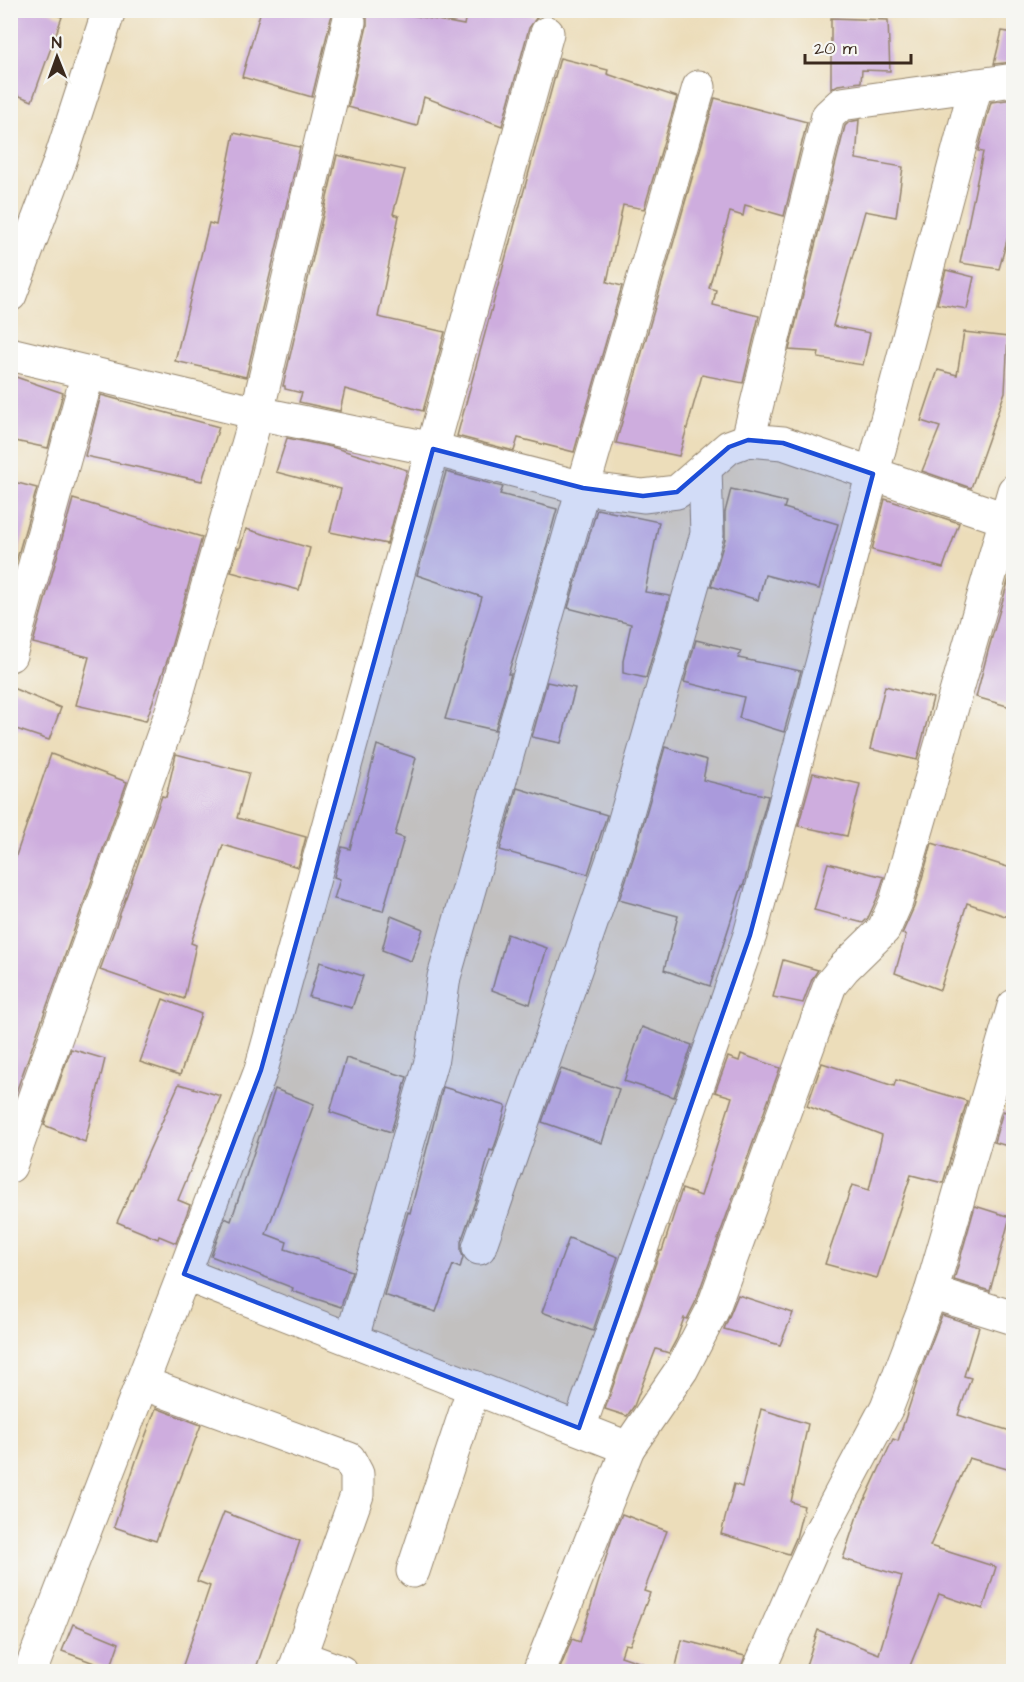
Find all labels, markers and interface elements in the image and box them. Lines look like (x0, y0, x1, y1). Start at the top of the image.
north arrow (27, 27, 87, 87)
scale bar (805, 27, 912, 65)
text: N (52, 32, 62, 54)
text: 20 m (814, 36, 857, 61)

